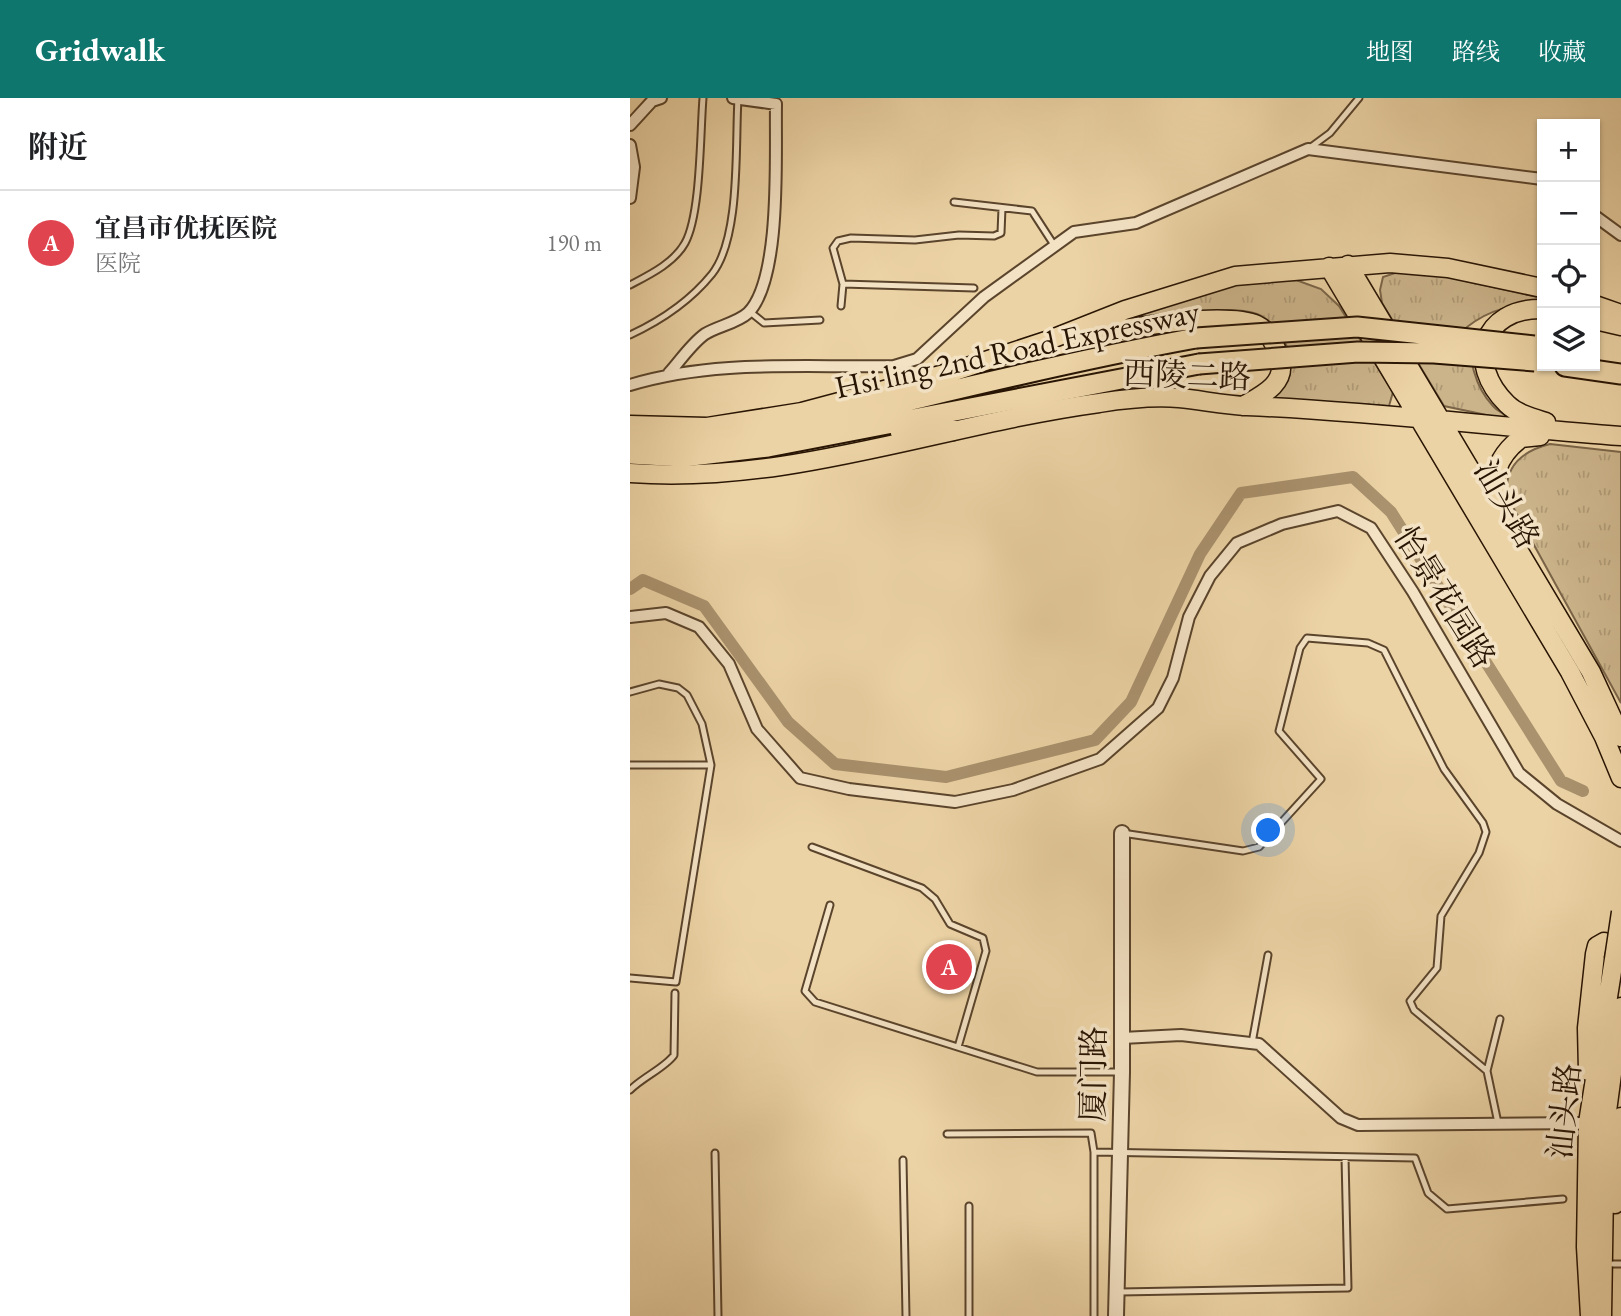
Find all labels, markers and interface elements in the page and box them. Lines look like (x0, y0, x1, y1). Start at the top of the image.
text: Gridwalk (35, 28, 165, 71)
text: 地图 (1366, 36, 1414, 67)
text: 路线 (1452, 36, 1500, 67)
text: 收藏 (1538, 36, 1586, 67)
map controls (1537, 119, 1600, 371)
button: + (1537, 119, 1600, 182)
text: 附近 (28, 127, 88, 166)
button: − (1537, 182, 1600, 245)
text: 宜昌市优抚医院 (95, 211, 277, 245)
text: A (43, 228, 59, 258)
text: 190 m (546, 228, 602, 258)
button: locate (1537, 245, 1600, 308)
text: 医院 (95, 248, 141, 278)
street label: Hsi ling 2nd Road Expressway (831, 290, 1204, 408)
button: layers (1537, 308, 1600, 371)
street label: 西陵二路 (1122, 352, 1252, 398)
street label: 汕头路 (1465, 452, 1549, 556)
street label: 怡景花园路 (1385, 518, 1505, 676)
your location (1251, 813, 1285, 847)
pin: A (926, 941, 972, 993)
street label: 厦门路 (1071, 1026, 1115, 1122)
street label: 汕头路 (1538, 1061, 1590, 1161)

